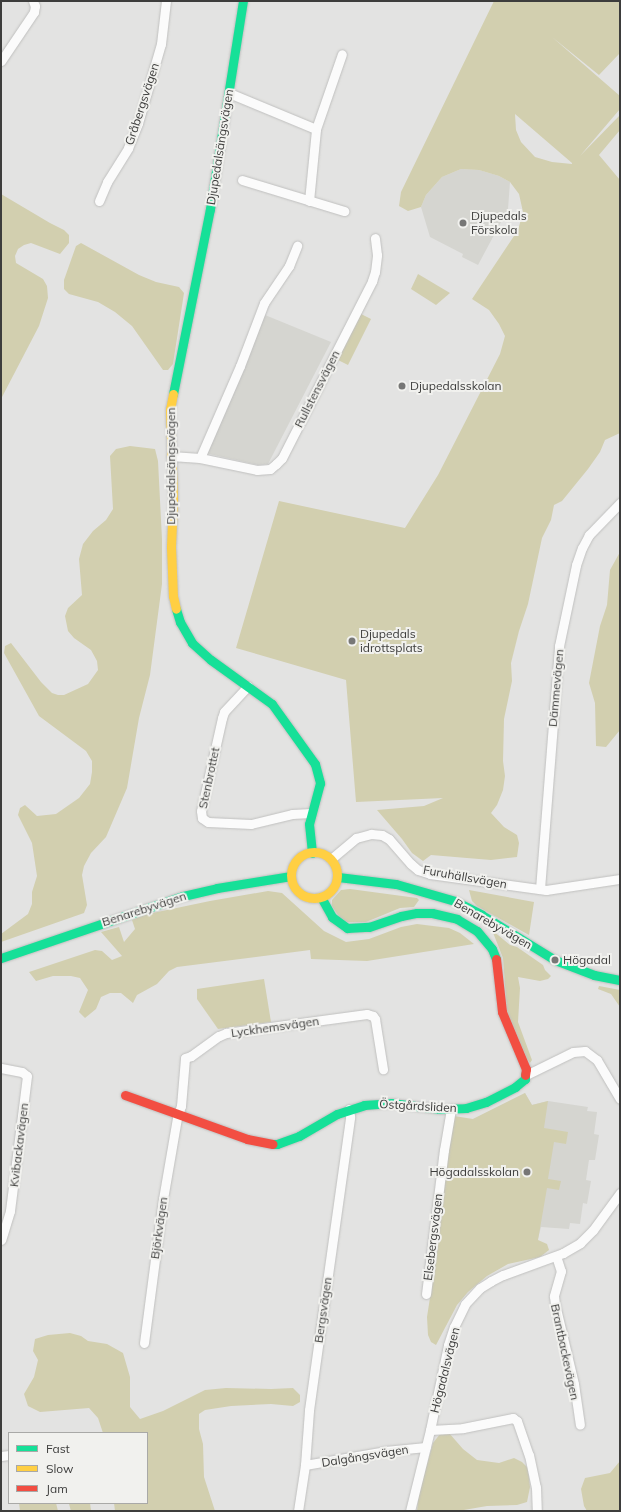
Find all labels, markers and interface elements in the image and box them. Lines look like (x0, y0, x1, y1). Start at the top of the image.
street label: Gråbergsvägen (122, 61, 162, 147)
street label: Djupedalsängsvägen (204, 88, 236, 206)
place label: Djupedals Förskola (471, 209, 527, 237)
marker: Djupedals Förskola (458, 218, 468, 228)
street label: Rullstensvägen (291, 348, 343, 430)
place label: Djupedalsskolan (410, 379, 502, 393)
marker: Djupedalsskolan (397, 381, 407, 391)
street label: Djupedalsängsvägen (164, 407, 178, 525)
place label: Djupedals idrottsplats (360, 627, 423, 655)
marker: Djupedals idrottsplats (347, 636, 357, 646)
street label: Dämmevägen (545, 648, 567, 728)
street label: Stenbrottet (195, 746, 223, 810)
street label: Furuhällsvägen (422, 863, 508, 891)
street label: Benarebyvägen (100, 889, 188, 929)
street label: Benarebyvägen (451, 896, 535, 952)
place label: Högadal (563, 953, 611, 967)
marker: Högadal (550, 955, 560, 965)
street label: Lyckhemsvägen (230, 1014, 320, 1040)
street label: Östgårdsliden (379, 1097, 457, 1115)
street label: Kvibackavägen (7, 1102, 31, 1188)
place label: Högadalsskolan (429, 1165, 519, 1179)
marker: Högadalsskolan (522, 1167, 532, 1177)
street label: Elsebergsvägen (421, 1193, 445, 1281)
street label: Björkvägen (148, 1196, 170, 1260)
street label: Bergsvägen (311, 1276, 335, 1344)
street label: Brantbackevägen (548, 1303, 582, 1401)
street label: Högadalsvägen (427, 1326, 463, 1414)
legend (8, 1432, 148, 1504)
text: Fast (46, 1441, 70, 1456)
street label: Dalgångsvägen (320, 1442, 410, 1470)
text: Slow (46, 1461, 74, 1476)
text: Jam (46, 1481, 68, 1496)

